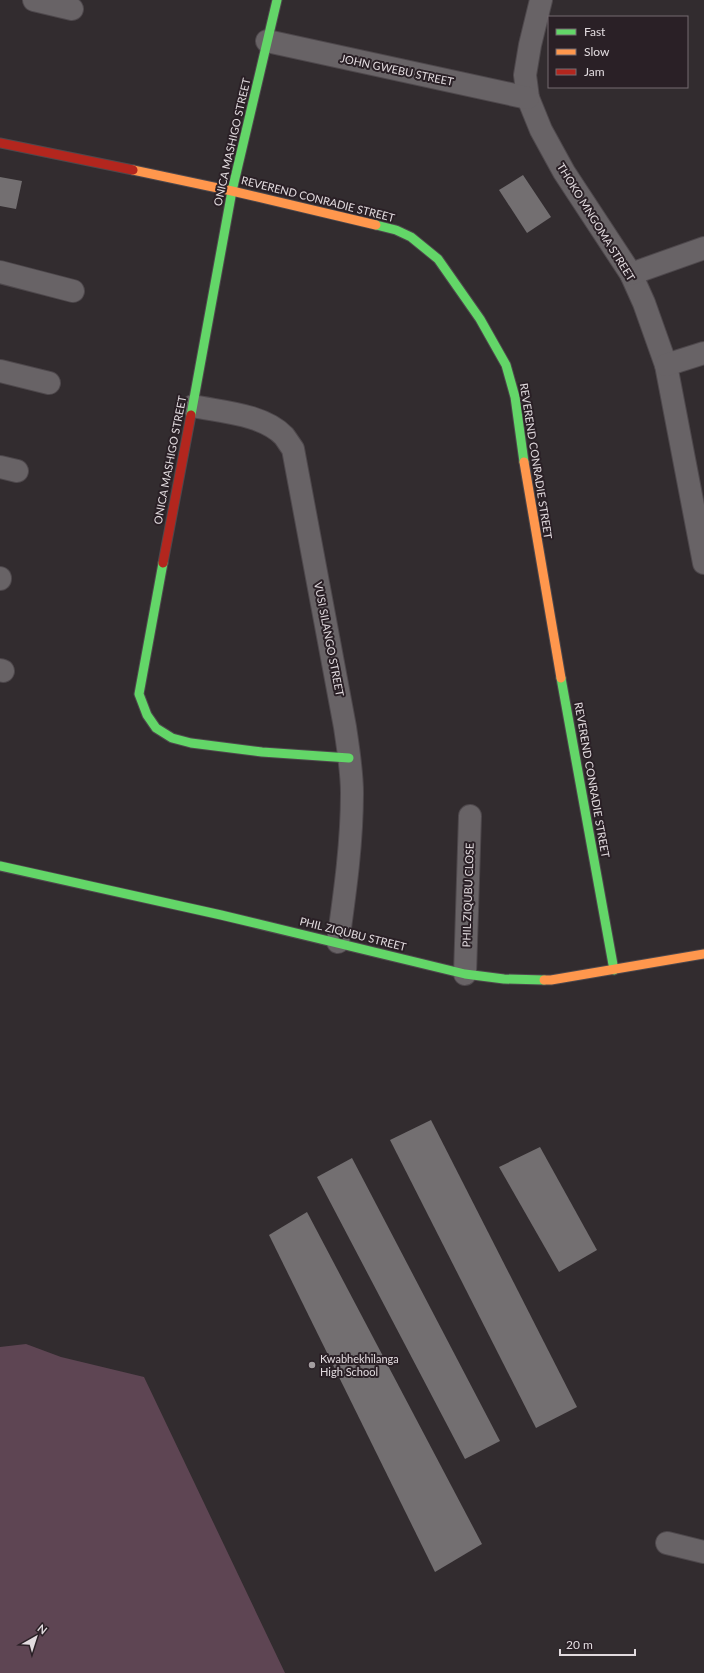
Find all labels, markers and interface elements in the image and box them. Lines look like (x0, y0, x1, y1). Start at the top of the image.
legend (548, 16, 688, 88)
text: Fast (584, 24, 606, 39)
text: Slow (584, 44, 610, 59)
street label: JOHN GWEBU STREET (339, 51, 455, 88)
text: Jam (584, 64, 605, 79)
street label: ONICA MASHIGO STREET (210, 76, 253, 207)
street label: THOKO MNGOMA STREET (555, 161, 638, 283)
street label: REVEREND CONRADIE STREET (240, 173, 397, 224)
street label: REVEREND CONRADIE STREET (518, 382, 555, 540)
street label: ONICA MASHIGO STREET (151, 394, 188, 525)
street label: VUSI SILANGO STREET (312, 581, 347, 698)
street label: REVEREND CONRADIE STREET (572, 701, 613, 859)
street label: PHIL ZIQUBU CLOSE (459, 842, 476, 947)
street label: PHIL ZIQUBU STREET (298, 914, 408, 953)
place label: Kwabhekhilanga High School (320, 1352, 399, 1378)
marker: Kwabhekhilanga High School (307, 1360, 317, 1370)
north arrow (16, 1617, 56, 1657)
text: N (35, 1621, 50, 1637)
scale bar (560, 1631, 635, 1657)
text: 20 m (566, 1637, 593, 1652)

